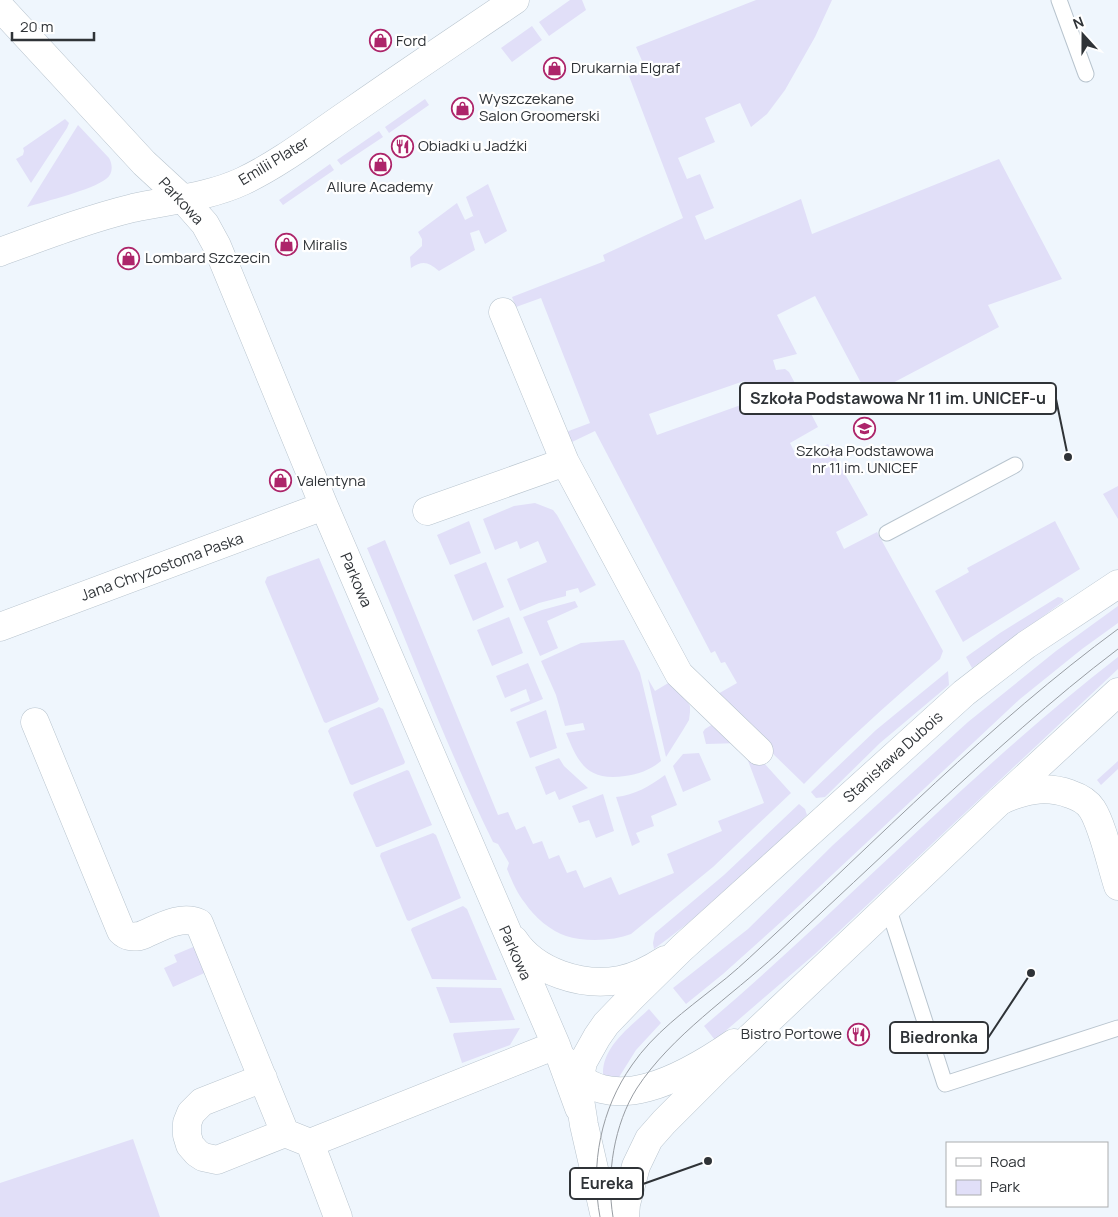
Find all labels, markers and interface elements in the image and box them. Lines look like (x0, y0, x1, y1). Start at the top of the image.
scale bar (12, 10, 95, 42)
north arrow (1058, 10, 1108, 60)
text: N (1070, 12, 1086, 33)
text: 20 m (20, 16, 53, 37)
shop icon: Ford (368, 29, 392, 53)
place label: Ford (396, 30, 426, 51)
shop icon: Drukarnia Elgraf (543, 56, 567, 80)
place label: Drukarnia Elgraf (571, 57, 681, 78)
place label: Wyszczekane Salon Groomerski (479, 88, 600, 126)
shop icon: Wyszczekane Salon Groomerski (451, 96, 475, 120)
street label: Emilii Plater (234, 131, 314, 190)
restaurant icon: Obiadki u Jadźki (390, 134, 414, 158)
place label: Obiadki u Jadźki (418, 135, 527, 156)
shop icon: Allure Academy (368, 152, 392, 176)
street label: Parkowa (154, 172, 209, 229)
place label: Allure Academy (327, 176, 433, 197)
shop icon: Miralis (275, 233, 299, 257)
place label: Miralis (303, 234, 348, 255)
shop icon: Lombard Szczecin (117, 246, 141, 270)
place label: Lombard Szczecin (145, 247, 270, 268)
callout: Szkoła Podstawowa Nr 11 im. UNICEF-u (740, 383, 1056, 414)
text: Szkoła Podstawowa Nr 11 im. UNICEF-u (750, 387, 1046, 409)
school or university icon: Szkoła Podstawowa nr 11 im. UNICEF (853, 416, 877, 440)
place label: Szkoła Podstawowa nr 11 im. UNICEF (796, 440, 934, 478)
shop icon: Valentyna (269, 469, 293, 493)
place label: Valentyna (297, 470, 366, 491)
street label: Jana Chryzostoma Paska (78, 527, 246, 606)
street label: Parkowa (336, 549, 377, 610)
street label: Stanisława Dubois (838, 706, 947, 807)
street label: Parkowa (494, 922, 537, 983)
restaurant icon: Bistro Portowe (846, 1022, 870, 1046)
callout: Biedronka (890, 1022, 988, 1053)
place label: Bistro Portowe (741, 1023, 842, 1044)
text: Biedronka (900, 1026, 978, 1048)
legend (946, 1142, 1108, 1207)
text: Road (990, 1151, 1026, 1172)
callout: Eureka (570, 1168, 643, 1199)
text: Eureka (580, 1172, 634, 1194)
text: Park (990, 1176, 1020, 1197)

